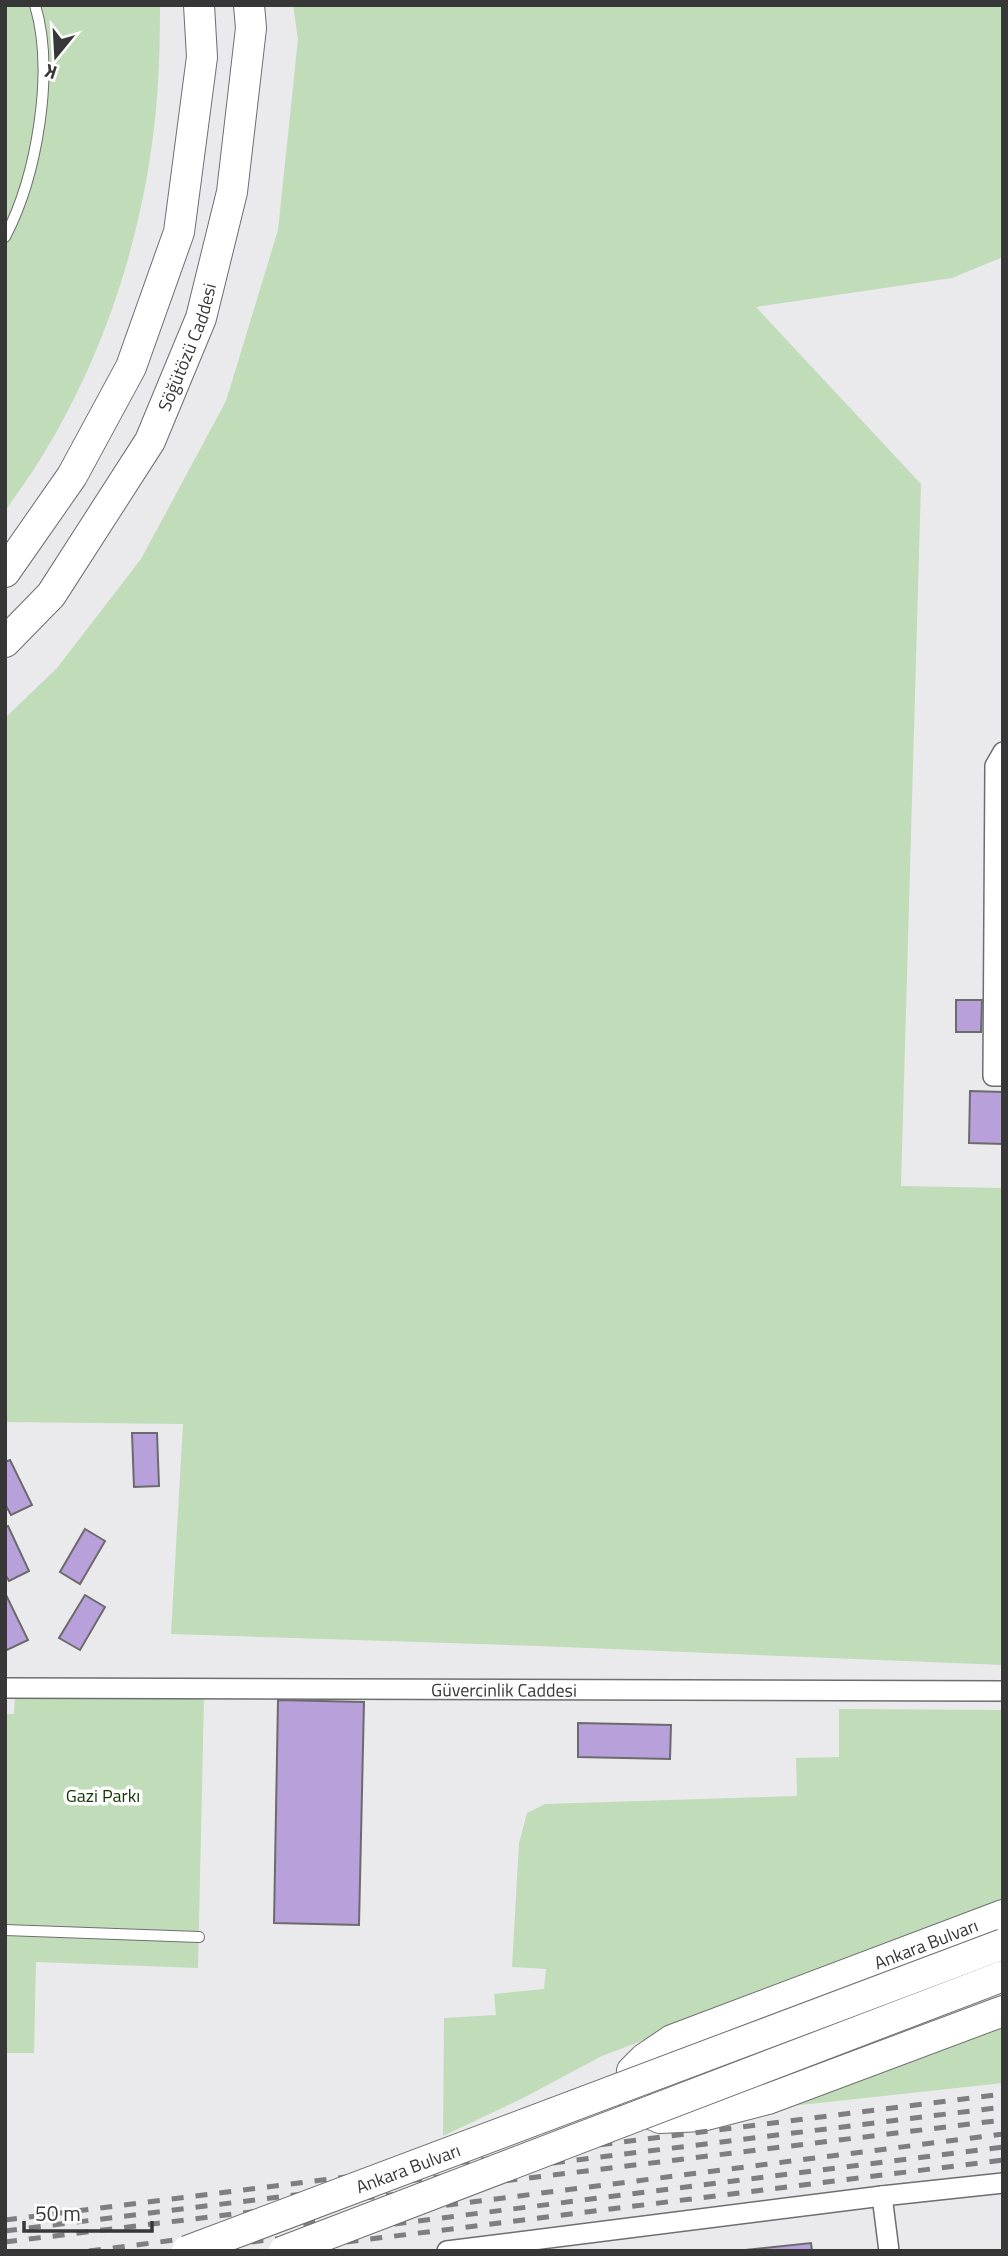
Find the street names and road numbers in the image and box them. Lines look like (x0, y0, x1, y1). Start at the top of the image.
street label: Söğütözü Caddesi (150, 280, 223, 415)
street label: Güvercinlik Caddesi (431, 1676, 577, 1703)
street label: Ankara Bulvarı (870, 1912, 982, 1976)
street label: Ankara Bulvarı (352, 2136, 464, 2200)

